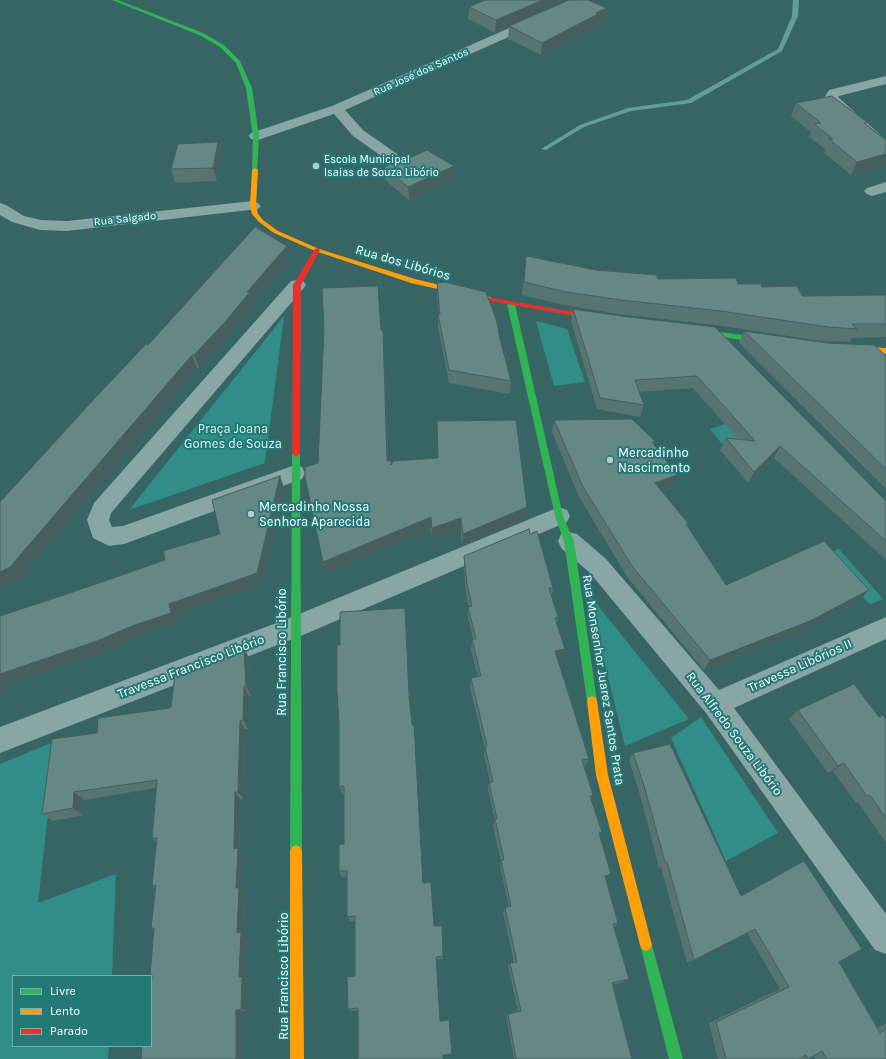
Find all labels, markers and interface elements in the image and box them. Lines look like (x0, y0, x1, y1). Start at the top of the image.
street label: Rua José dos Santos (371, 45, 471, 99)
place label: Escola Municipal Isaias de Souza Libório (324, 153, 439, 179)
marker: Escola Municipal Isaias de Souza Libório (311, 161, 321, 171)
street label: Rua Salgado (93, 209, 157, 229)
street label: Rua dos Libórios (354, 242, 452, 284)
park label: Praça Joana Gomes de Souza (184, 421, 282, 452)
place label: Mercadinho Nascimento (618, 445, 690, 476)
marker: Mercadinho Nascimento (605, 455, 615, 465)
place label: Mercadinho Nossa Senhora Aparecida (259, 499, 370, 530)
marker: Mercadinho Nossa Senhora Aparecida (246, 509, 256, 519)
street label: Rua Monsenhor Juarez Santos Prata (579, 574, 627, 786)
street label: Rua Francisco Libório (274, 588, 290, 716)
street label: Travessa Francisco Libório (115, 632, 267, 702)
street label: Travessa Libórios II (746, 636, 854, 696)
street label: Rua Alfredo Souza Libório (682, 669, 786, 799)
street label: Rua Francisco Libório (276, 912, 292, 1040)
legend (12, 975, 152, 1047)
text: Livre (50, 984, 76, 998)
text: Lento (50, 1004, 80, 1018)
text: Parado (50, 1024, 88, 1038)

